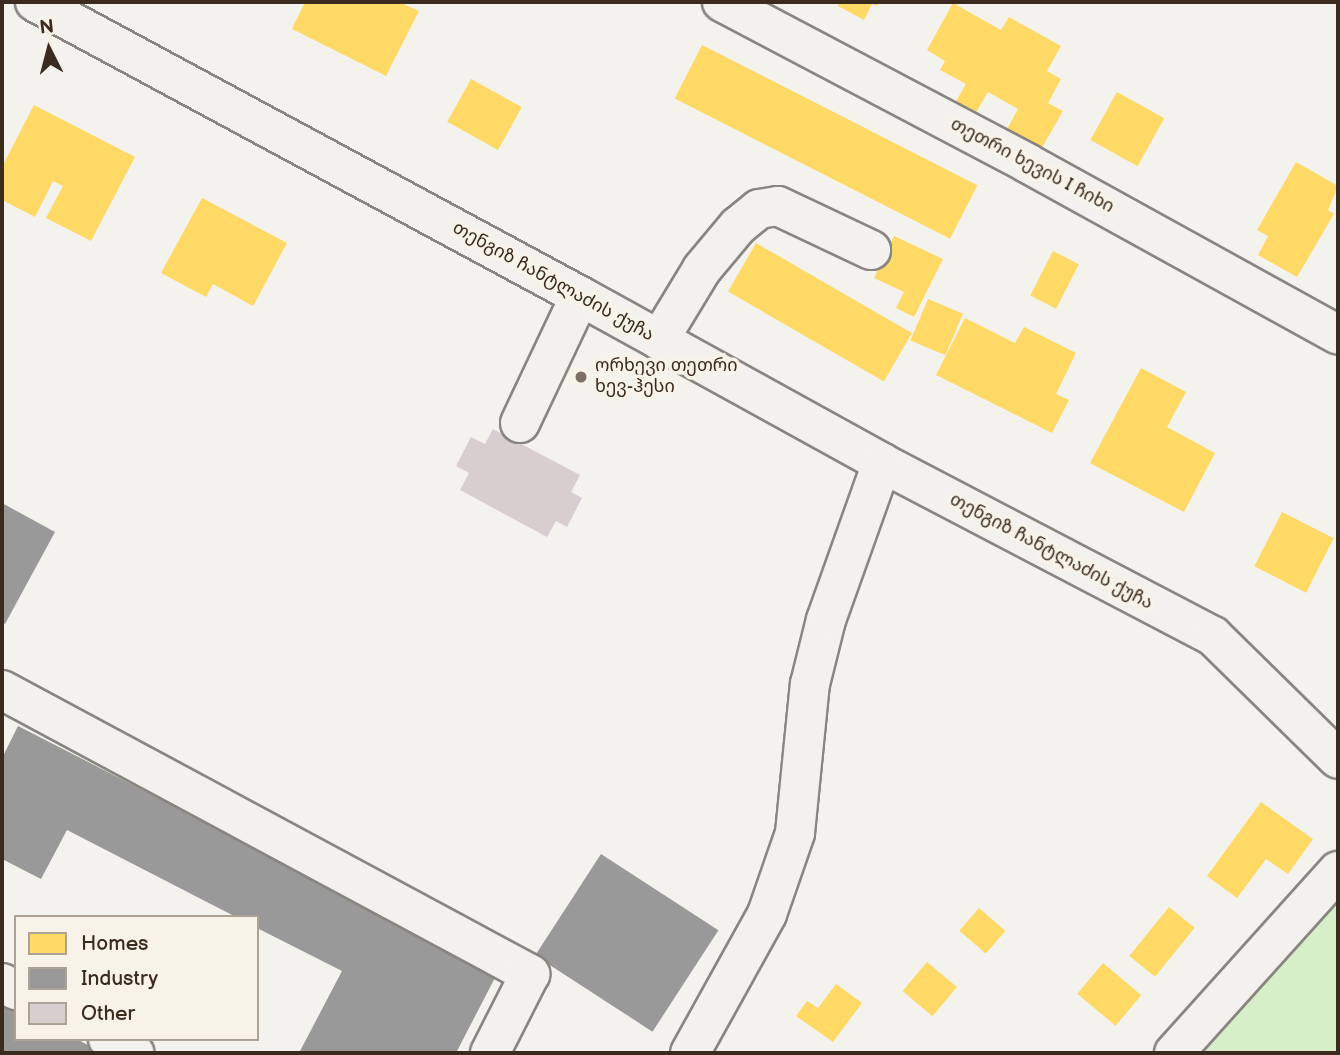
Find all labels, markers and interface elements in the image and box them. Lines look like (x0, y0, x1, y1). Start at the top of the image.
north arrow (14, 14, 84, 84)
text: N (38, 15, 55, 40)
street label: თეთრი ხევის I ჩიხი (947, 114, 1117, 218)
street label: თენგიზ ჩანტლაძის ქუჩა (449, 218, 657, 346)
place label: ორხევი თეთრი ხევ-ჰესი (595, 356, 738, 398)
marker: ორხევი თეთრი ხევ-ჰესი (573, 369, 589, 385)
street label: თენგიზ ჩანტლაძის ქუჩა (946, 489, 1156, 615)
legend (14, 915, 259, 1041)
text: Homes (81, 931, 149, 956)
text: Industry (81, 966, 158, 991)
text: Other (81, 1001, 135, 1026)

